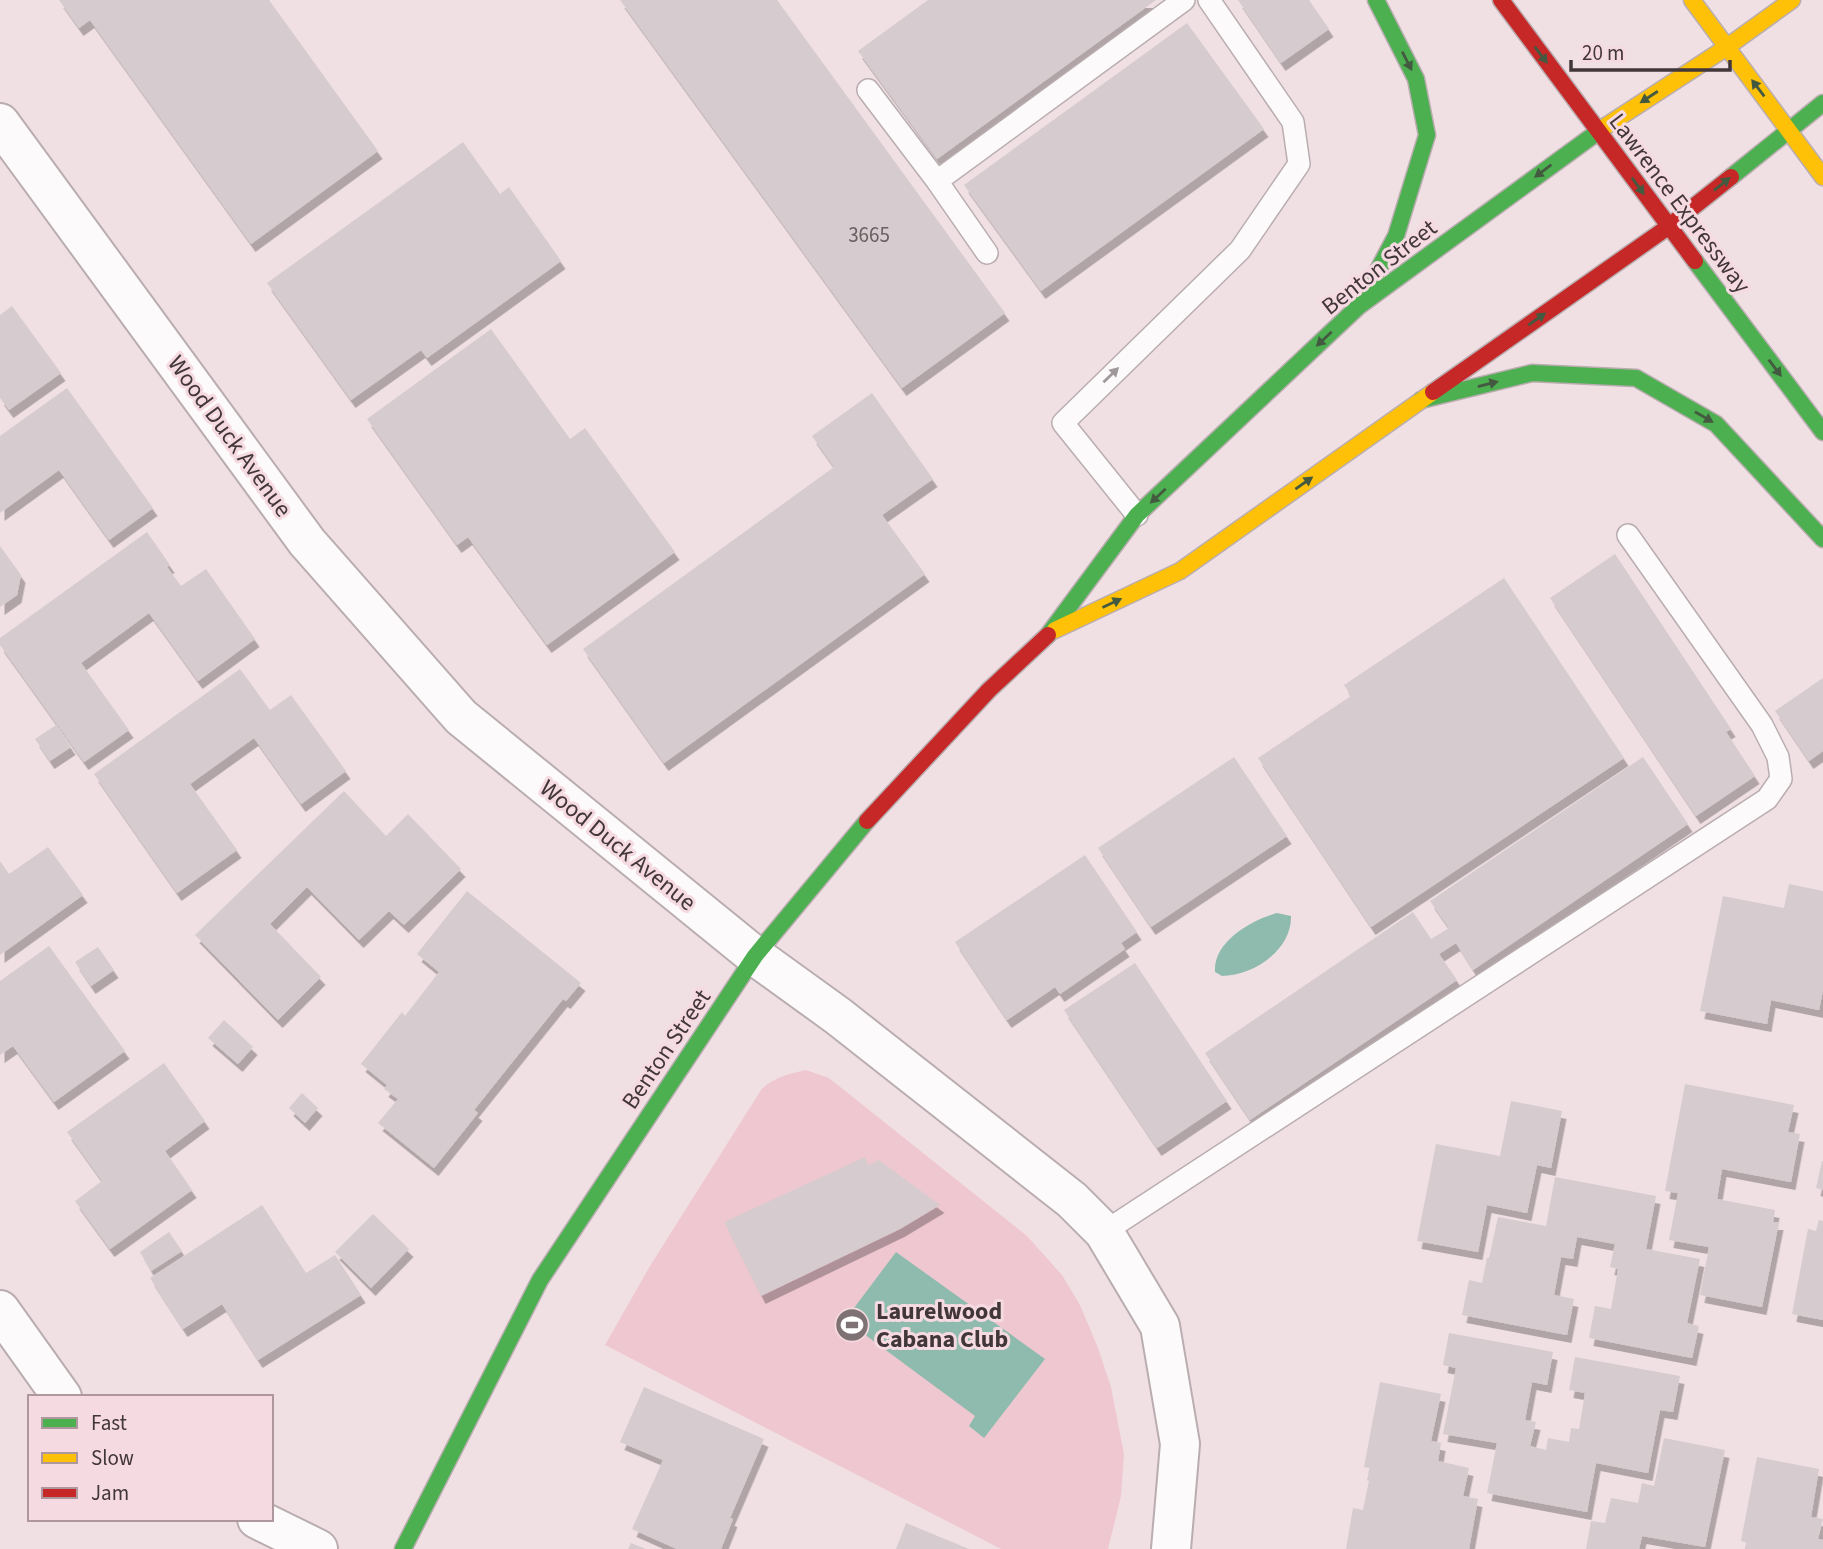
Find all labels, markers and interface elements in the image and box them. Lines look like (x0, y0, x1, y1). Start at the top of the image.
scale bar (1571, 28, 1730, 72)
text: 20 m (1582, 38, 1624, 68)
one-way arrow (1534, 46, 1548, 64)
one-way arrow (1401, 51, 1412, 71)
one-way arrow (1751, 79, 1765, 97)
one-way arrow (1640, 90, 1658, 104)
street label: Lawrence Expressway (1600, 106, 1759, 301)
one-way arrow (1534, 164, 1552, 178)
one-way arrow (1631, 176, 1645, 195)
one-way arrow (1713, 177, 1730, 192)
street label: Benton Street (1314, 211, 1444, 324)
house number: 3665 (848, 220, 890, 250)
one-way arrow (1528, 313, 1547, 326)
one-way arrow (1316, 331, 1333, 347)
street label: Wood Duck Avenue (159, 348, 300, 524)
one-way arrow (1767, 358, 1782, 376)
one-way arrow (1103, 367, 1119, 384)
one-way arrow (1477, 378, 1499, 389)
one-way arrow (1694, 411, 1713, 423)
one-way arrow (1295, 476, 1313, 490)
one-way arrow (1150, 487, 1167, 503)
one-way arrow (1102, 598, 1122, 609)
street label: Wood Duck Avenue (532, 771, 703, 920)
street label: Benton Street (613, 982, 720, 1116)
place label: Laurelwood Cabana Club (876, 1294, 1008, 1357)
sports icon: Laurelwood Cabana Club (833, 1306, 871, 1344)
legend (28, 1395, 273, 1521)
text: Fast (91, 1408, 127, 1438)
text: Slow (91, 1443, 134, 1473)
text: Jam (91, 1478, 129, 1508)

